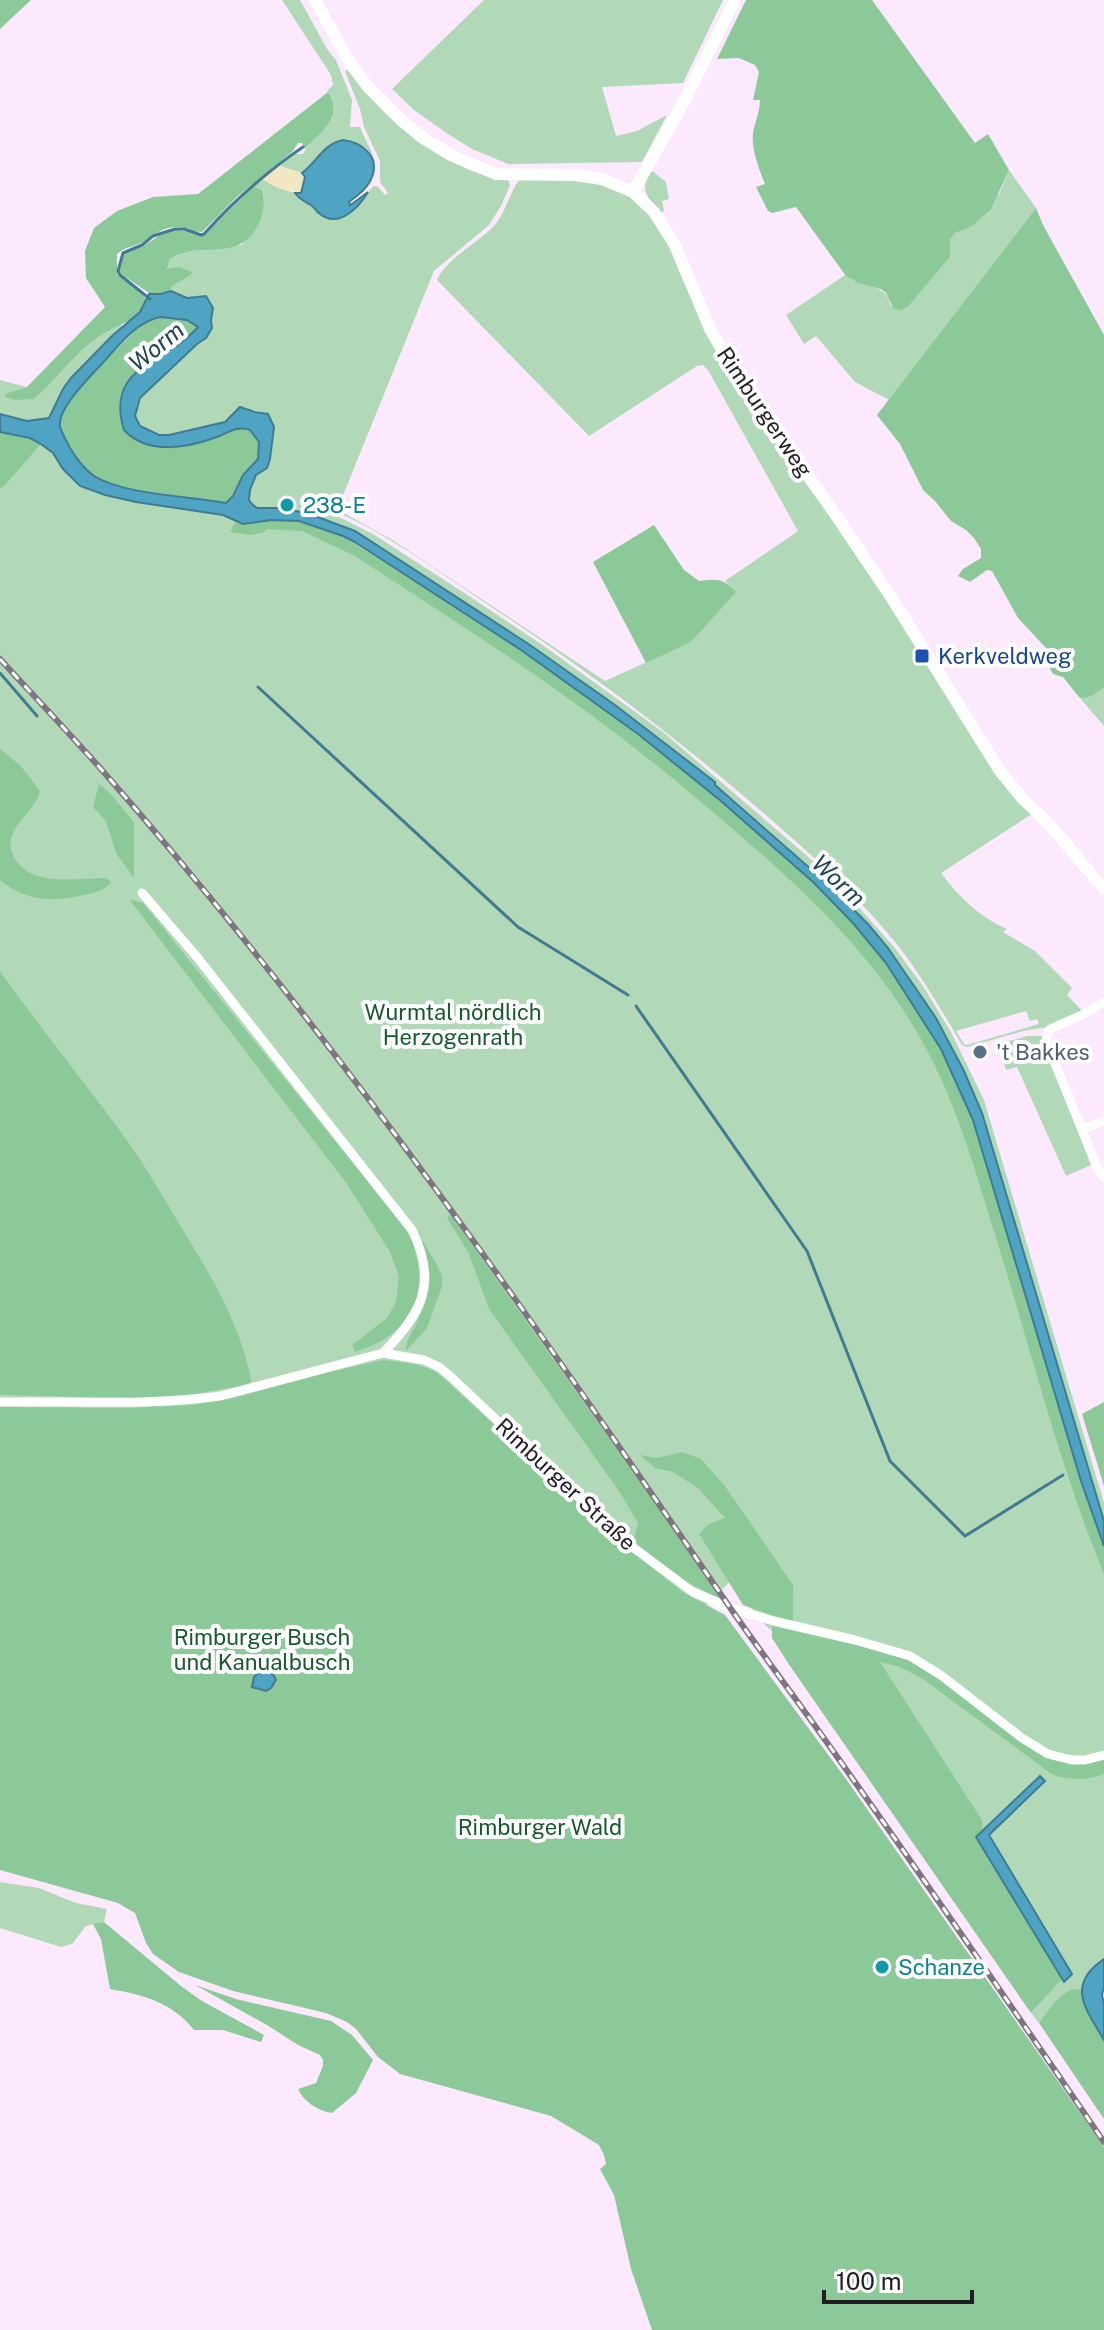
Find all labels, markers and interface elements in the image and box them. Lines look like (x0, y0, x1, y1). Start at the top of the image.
water label: Worm (123, 315, 189, 377)
street label: Rimburgerweg (712, 342, 818, 482)
place label: 238-E (303, 492, 366, 518)
marker: 238-E (278, 496, 296, 514)
place label: Kerkveldweg (938, 643, 1072, 669)
marker: Kerkveldweg (913, 647, 931, 665)
water label: Worm (807, 848, 871, 912)
park label: Wurmtal nördlich Herzogenrath (364, 999, 542, 1050)
place label: 't Bakkes (996, 1039, 1090, 1065)
marker: 't Bakkes (971, 1043, 989, 1061)
street label: Rimburger Straße (491, 1412, 641, 1556)
park label: Rimburger Busch und Kanualbusch (174, 1624, 350, 1675)
park label: Rimburger Wald (458, 1814, 622, 1840)
place label: Schanze (898, 1954, 985, 1980)
marker: Schanze (873, 1958, 891, 1976)
scale bar (824, 2254, 972, 2304)
text: 100 m (836, 2267, 902, 2295)

